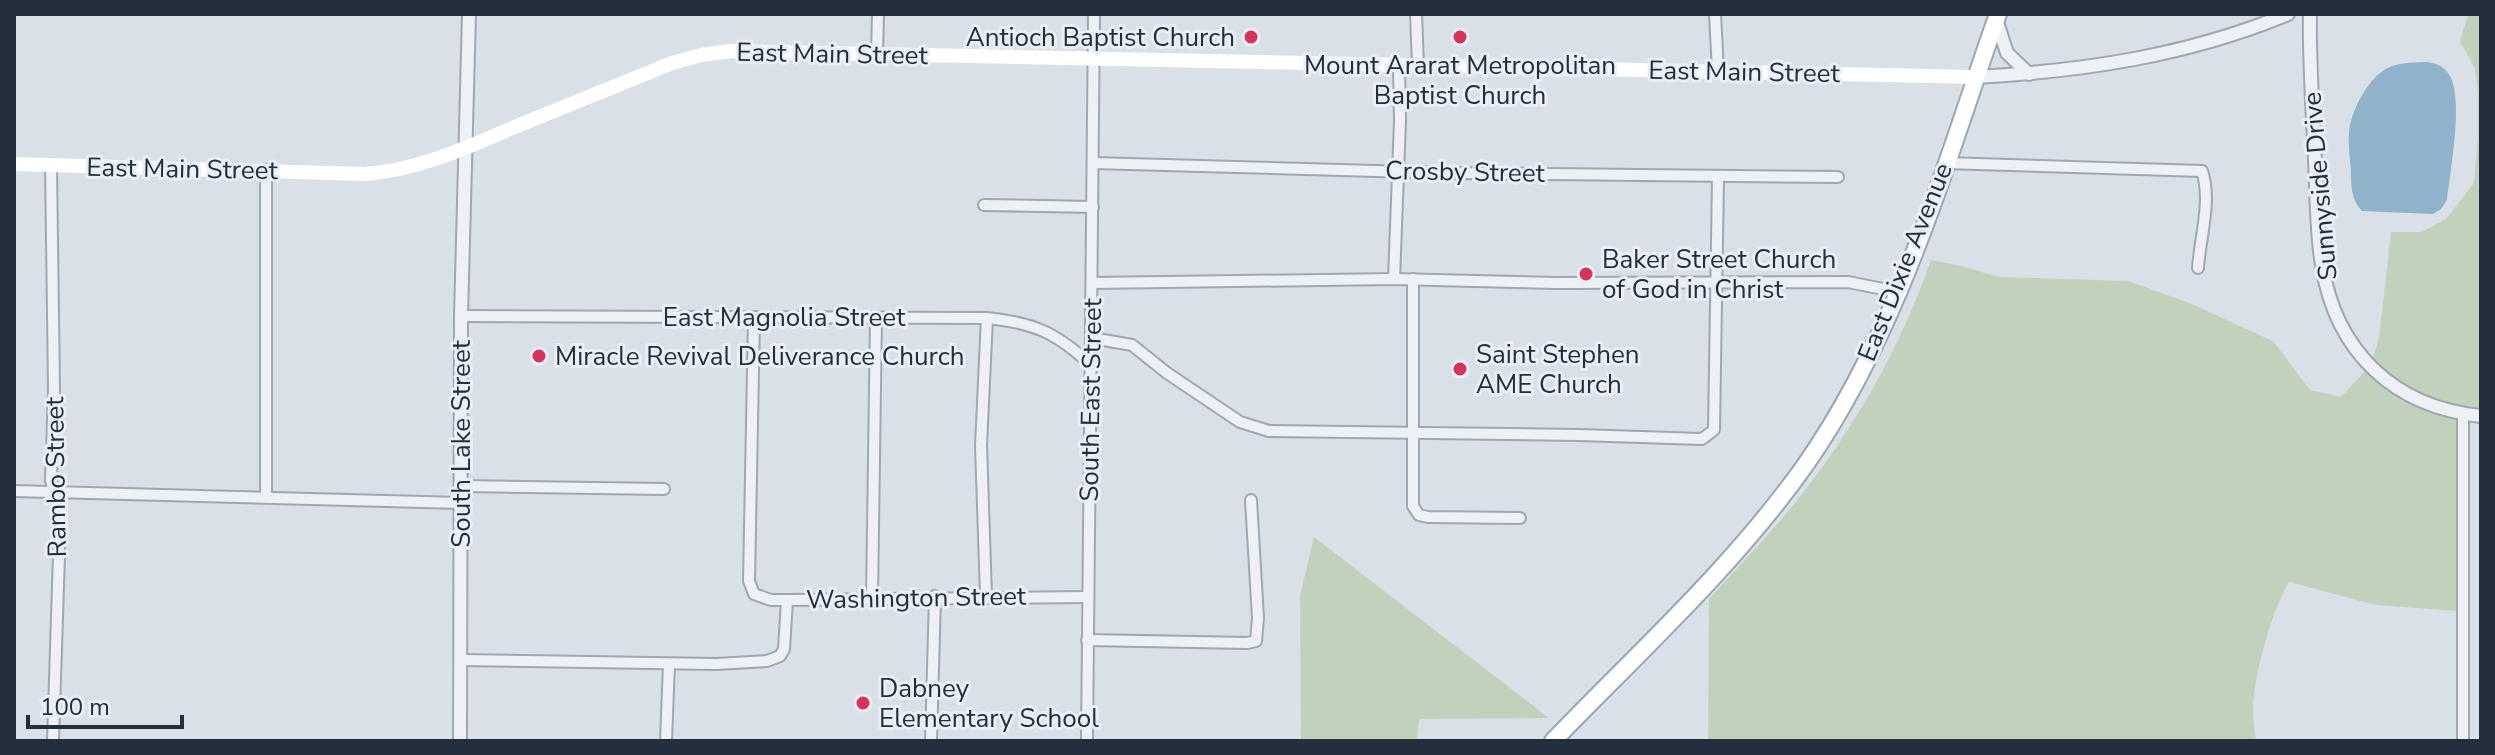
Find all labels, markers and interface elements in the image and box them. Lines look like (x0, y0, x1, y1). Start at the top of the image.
place label: Antioch Baptist Church (966, 20, 1235, 55)
marker: Antioch Baptist Church (1242, 28, 1260, 46)
marker: Mount Ararat Metropolitan Baptist Church (1451, 28, 1469, 46)
street label: East Main Street (736, 35, 929, 73)
place label: Mount Ararat Metropolitan Baptist Church (1304, 48, 1616, 113)
street label: East Main Street (1648, 53, 1841, 91)
street label: Sunnyside Drive (2294, 90, 2346, 282)
street label: East Main Street (86, 150, 279, 188)
street label: Crosby Street (1385, 153, 1546, 191)
street label: East Dixie Avenue (1849, 158, 1961, 366)
place label: Baker Street Church of God in Christ (1602, 242, 1836, 307)
marker: Baker Street Church of God in Christ (1577, 265, 1595, 283)
street label: South East Street (1072, 297, 1110, 502)
street label: East Magnolia Street (663, 300, 906, 335)
place label: Saint Stephen AME Church (1476, 337, 1640, 402)
street label: South Lake Street (444, 339, 479, 548)
place label: Miracle Revival Deliverance Church (555, 339, 965, 374)
marker: Miracle Revival Deliverance Church (530, 347, 548, 365)
marker: Saint Stephen AME Church (1451, 360, 1469, 378)
street label: Rambo Street (37, 396, 75, 558)
street label: Washington Street (806, 579, 1027, 617)
place label: Dabney Elementary School (879, 671, 1099, 736)
scale bar (28, 679, 182, 729)
text: 100 m (40, 691, 110, 723)
marker: Dabney Elementary School (854, 694, 872, 712)

